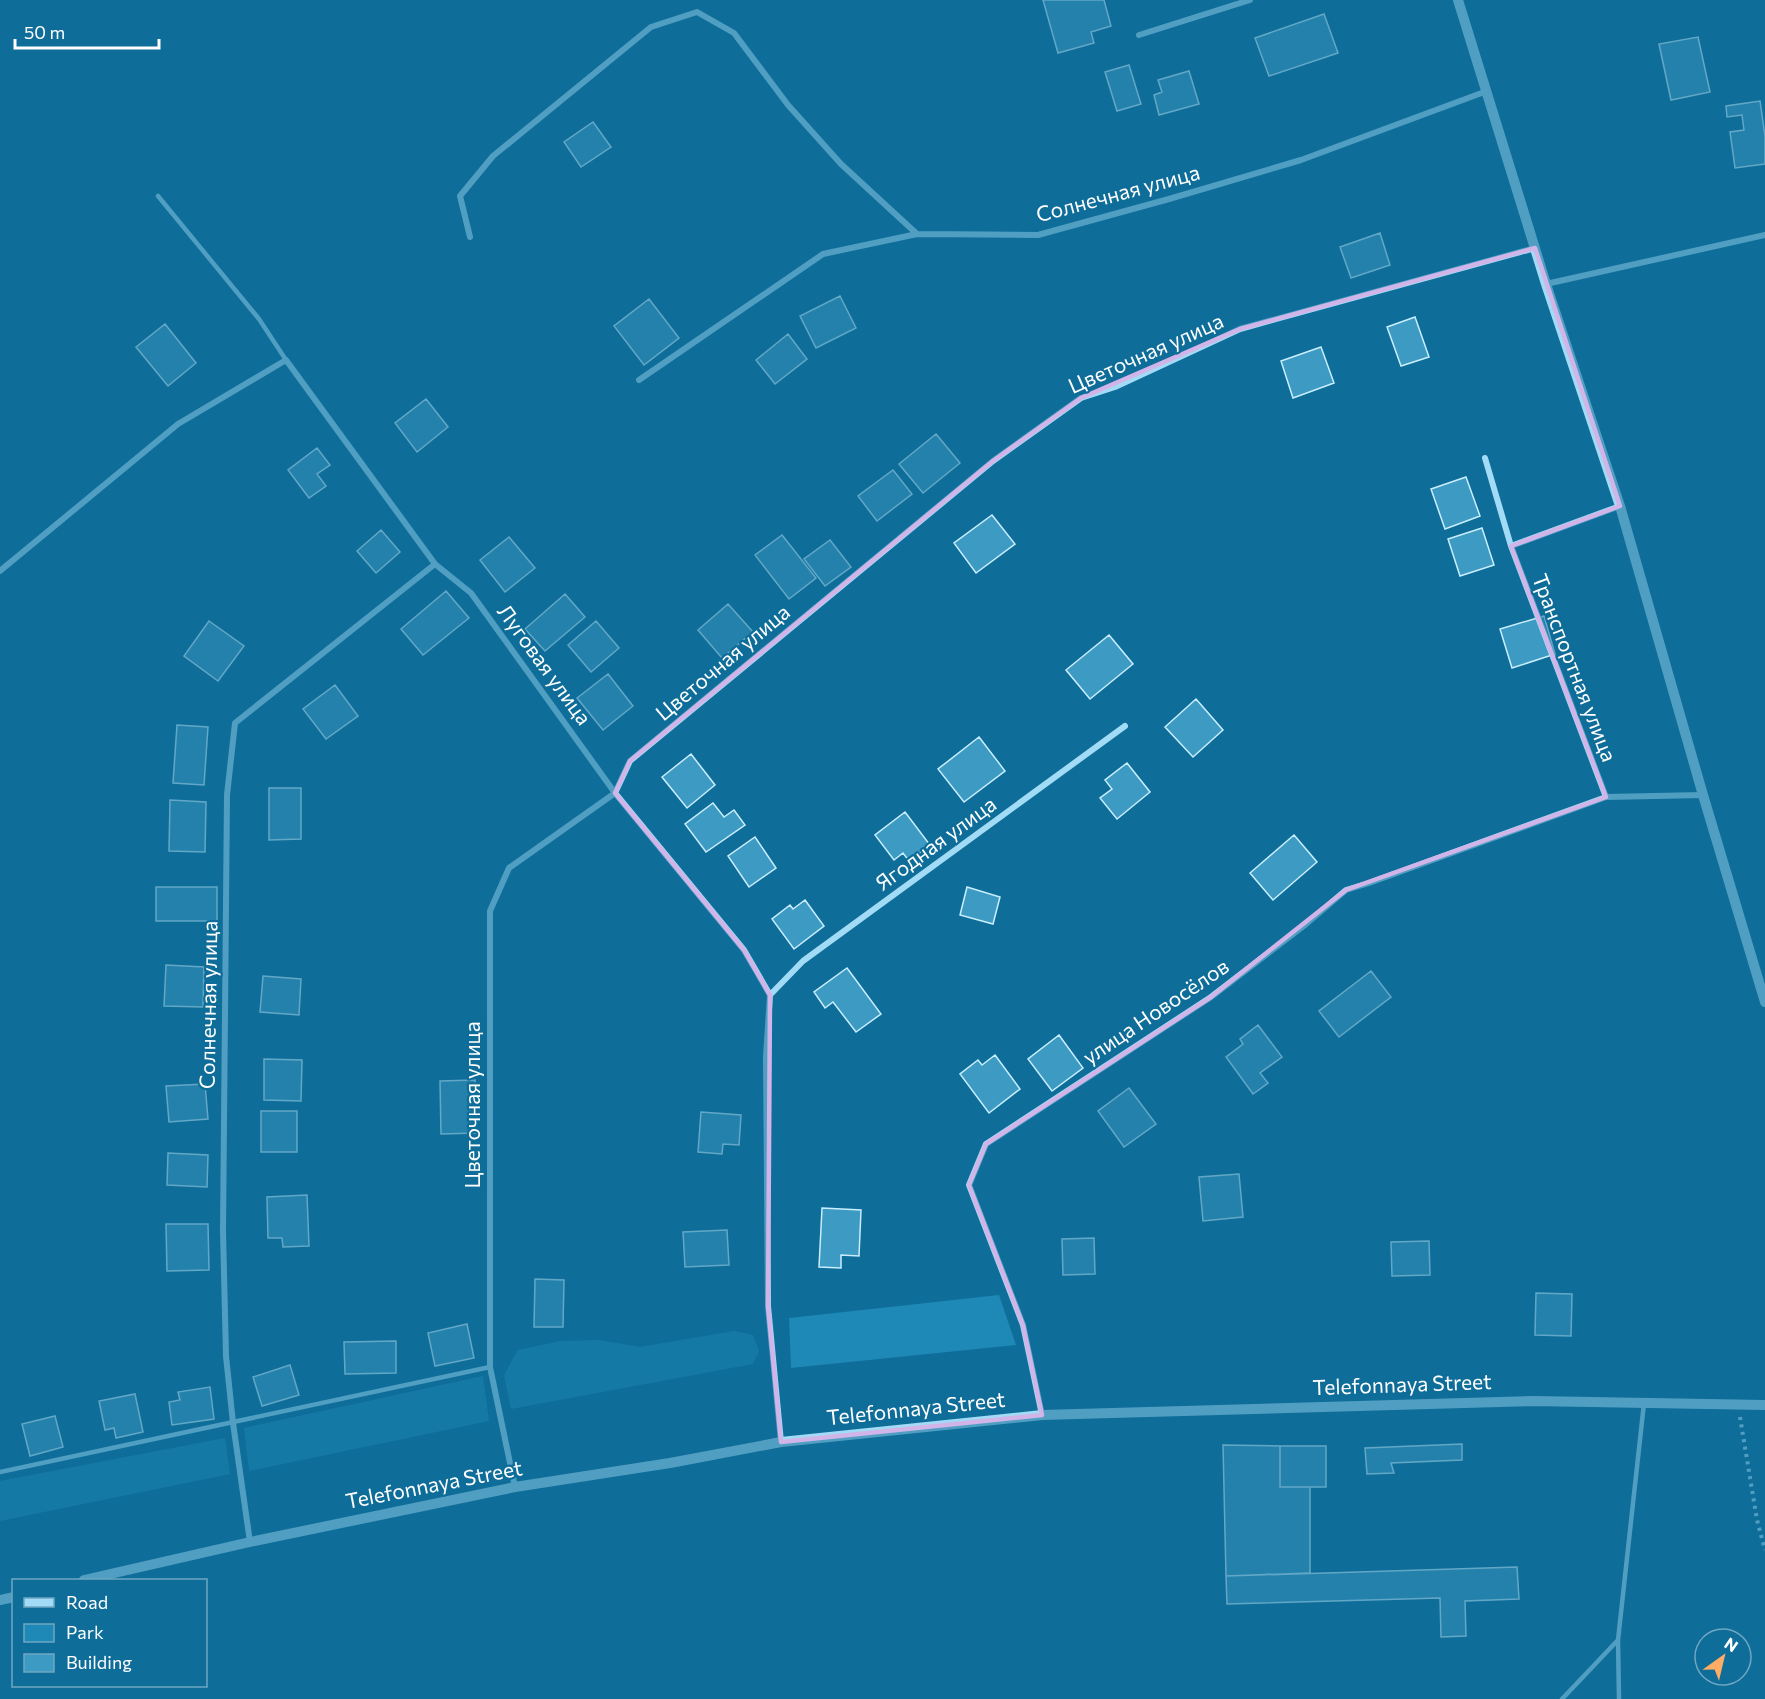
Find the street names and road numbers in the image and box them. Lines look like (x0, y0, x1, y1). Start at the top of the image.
street label: Солнечная улица (1033, 159, 1202, 226)
street label: Цветочная улица (1064, 307, 1227, 398)
street label: Транспортная улица (1528, 570, 1623, 765)
street label: Луговая улица (493, 599, 597, 729)
street label: Цветочная улица (650, 599, 794, 725)
street label: Ягодная улица (870, 791, 1000, 895)
street label: Солнечная улица (194, 921, 221, 1089)
street label: улица Новосёлов (1077, 953, 1233, 1069)
street label: Цветочная улица (459, 1021, 484, 1189)
street label: Telefonnaya Street (1312, 1368, 1492, 1399)
street label: Telefonnaya Street (825, 1386, 1006, 1429)
street label: Telefonnaya Street (343, 1454, 524, 1513)

